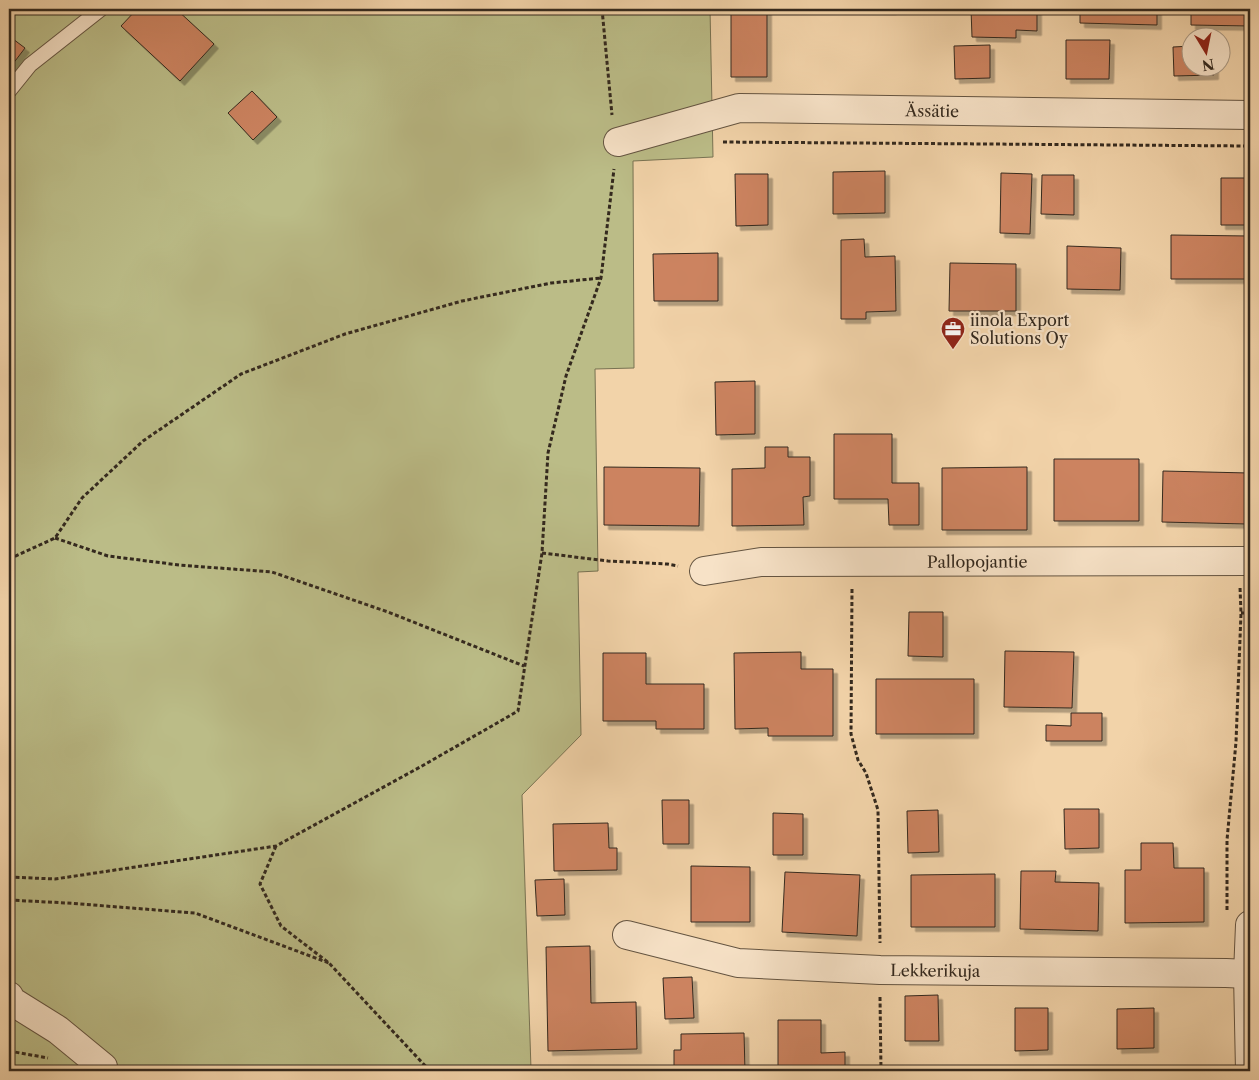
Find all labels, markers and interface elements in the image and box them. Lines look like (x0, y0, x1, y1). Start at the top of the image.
north arrow (1182, 28, 1232, 78)
text: N (1201, 55, 1216, 75)
street label: Ässätie (904, 100, 959, 121)
place label: iinola Export Solutions Oy (970, 310, 1070, 348)
office icon: iinola Export Solutions Oy (940, 316, 966, 350)
street label: Pallopojantie (927, 551, 1028, 572)
street label: Lekkerikuja (890, 960, 981, 981)

